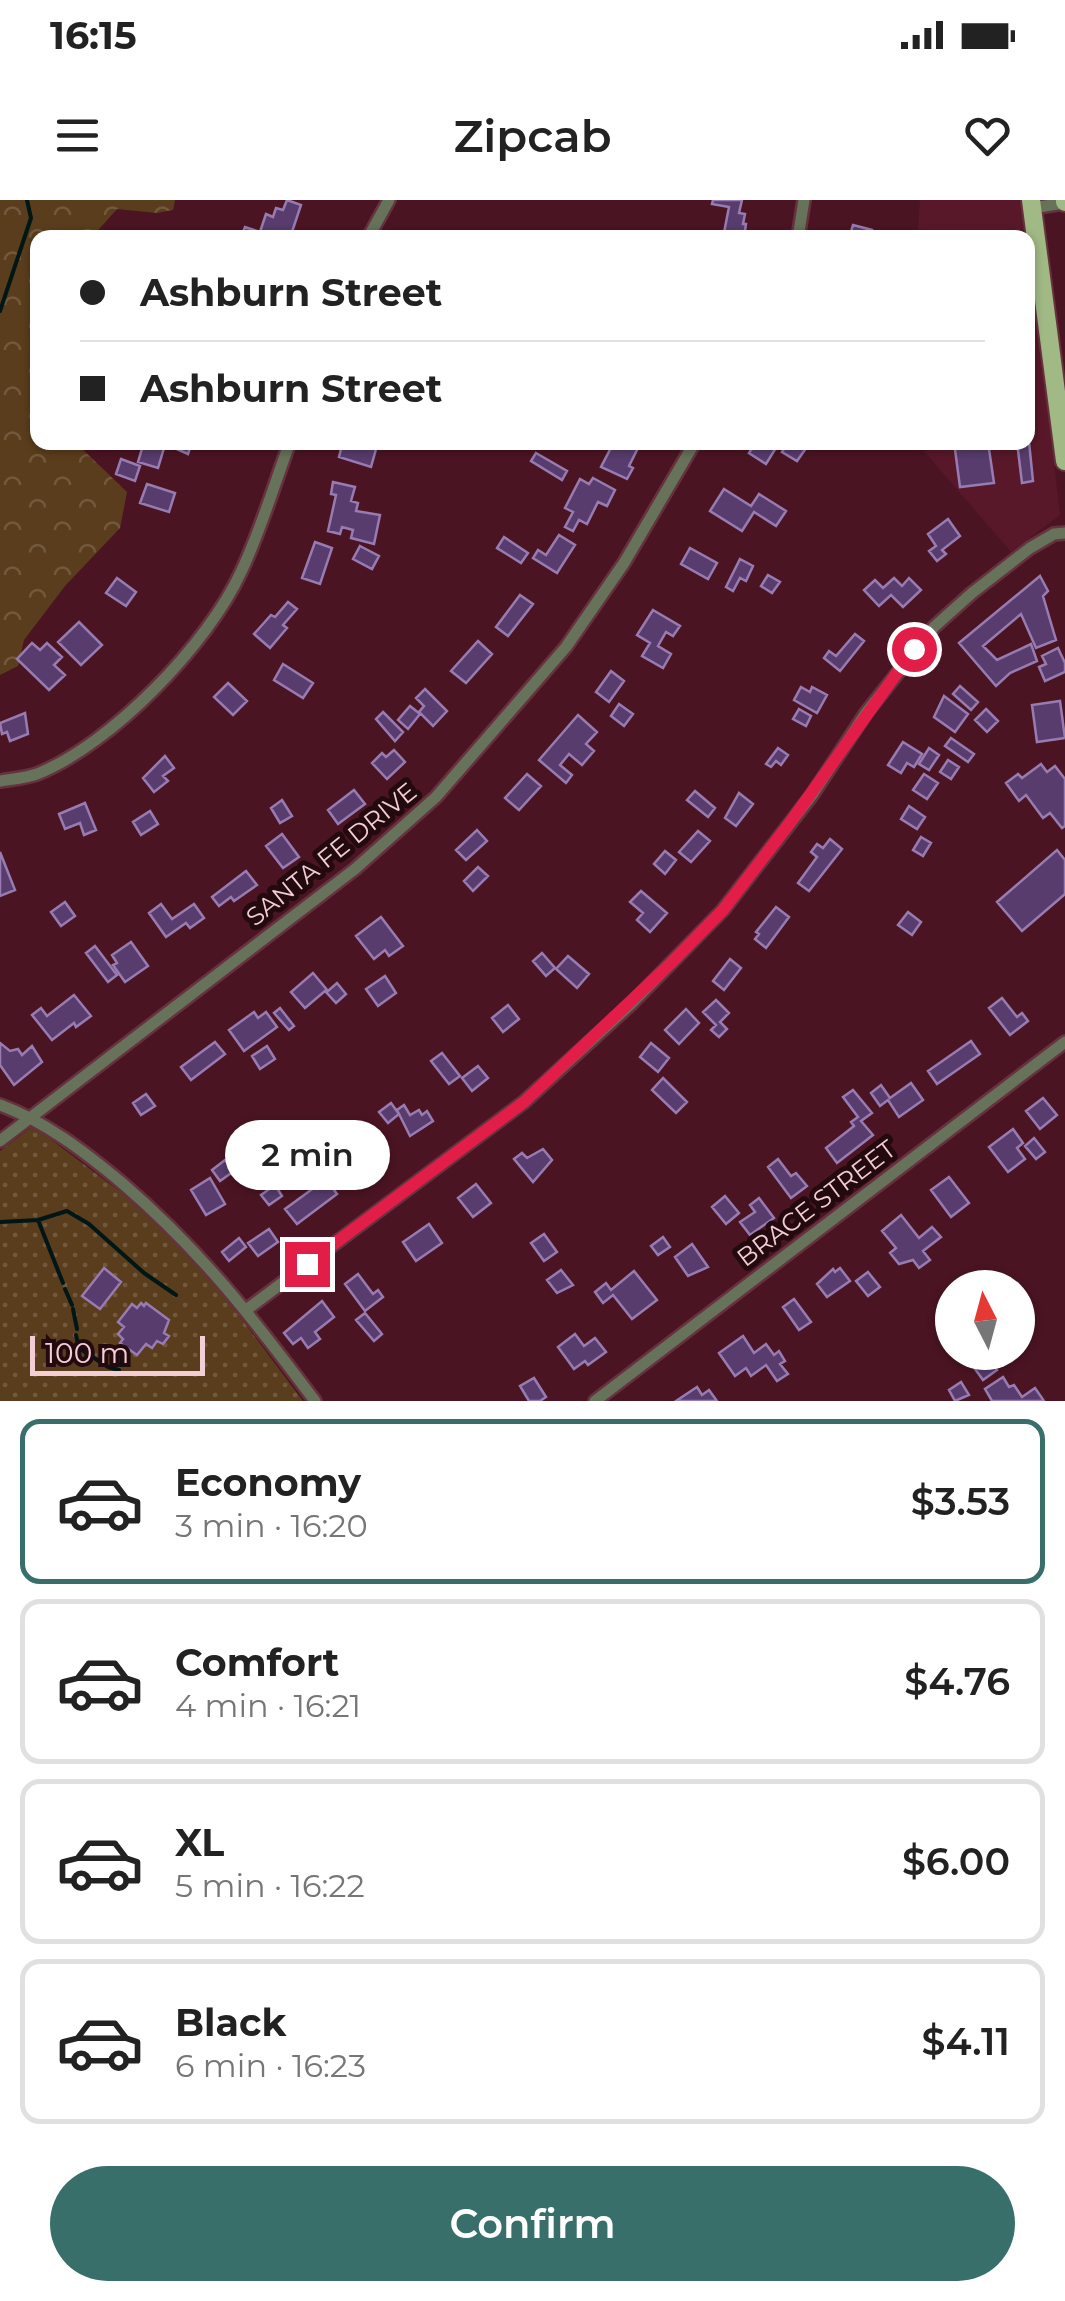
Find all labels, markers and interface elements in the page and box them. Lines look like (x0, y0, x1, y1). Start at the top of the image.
text: 16:15 (50, 12, 137, 59)
icon: menu (50, 108, 105, 163)
text: Zipcab (453, 108, 612, 163)
icon: heart (960, 108, 1015, 163)
text: Ashburn Street (140, 269, 442, 316)
text: Ashburn Street (140, 365, 442, 412)
route start (892, 627, 937, 672)
street label: SANTA FE DRIVE (240, 776, 422, 932)
callout: 2 min (224, 1119, 390, 1189)
street label: BRACE STREET (731, 1133, 902, 1272)
text: 2 min (261, 1135, 354, 1174)
route end (285, 1242, 330, 1287)
north arrow (935, 1270, 1035, 1370)
map controls (935, 1270, 1035, 1370)
scale bar (30, 1331, 205, 1376)
text: 100 m (45, 1336, 129, 1370)
icon: car (55, 1457, 145, 1547)
text: Economy (175, 1459, 361, 1506)
text: $3.53 (911, 1478, 1010, 1525)
text: 3 min · 16:20 (175, 1506, 368, 1545)
icon: car (55, 1637, 145, 1727)
text: Comfort (175, 1639, 339, 1686)
text: $4.76 (904, 1658, 1010, 1705)
text: 4 min · 16:21 (175, 1686, 361, 1725)
icon: car (55, 1817, 145, 1907)
text: XL (175, 1819, 224, 1866)
text: $6.00 (902, 1838, 1010, 1885)
text: 5 min · 16:22 (175, 1866, 365, 1905)
icon: car (55, 1997, 145, 2087)
text: Black (175, 1999, 286, 2046)
text: $4.11 (921, 2018, 1010, 2065)
text: 6 min · 16:23 (175, 2046, 366, 2085)
button: Confirm (50, 2166, 1015, 2281)

